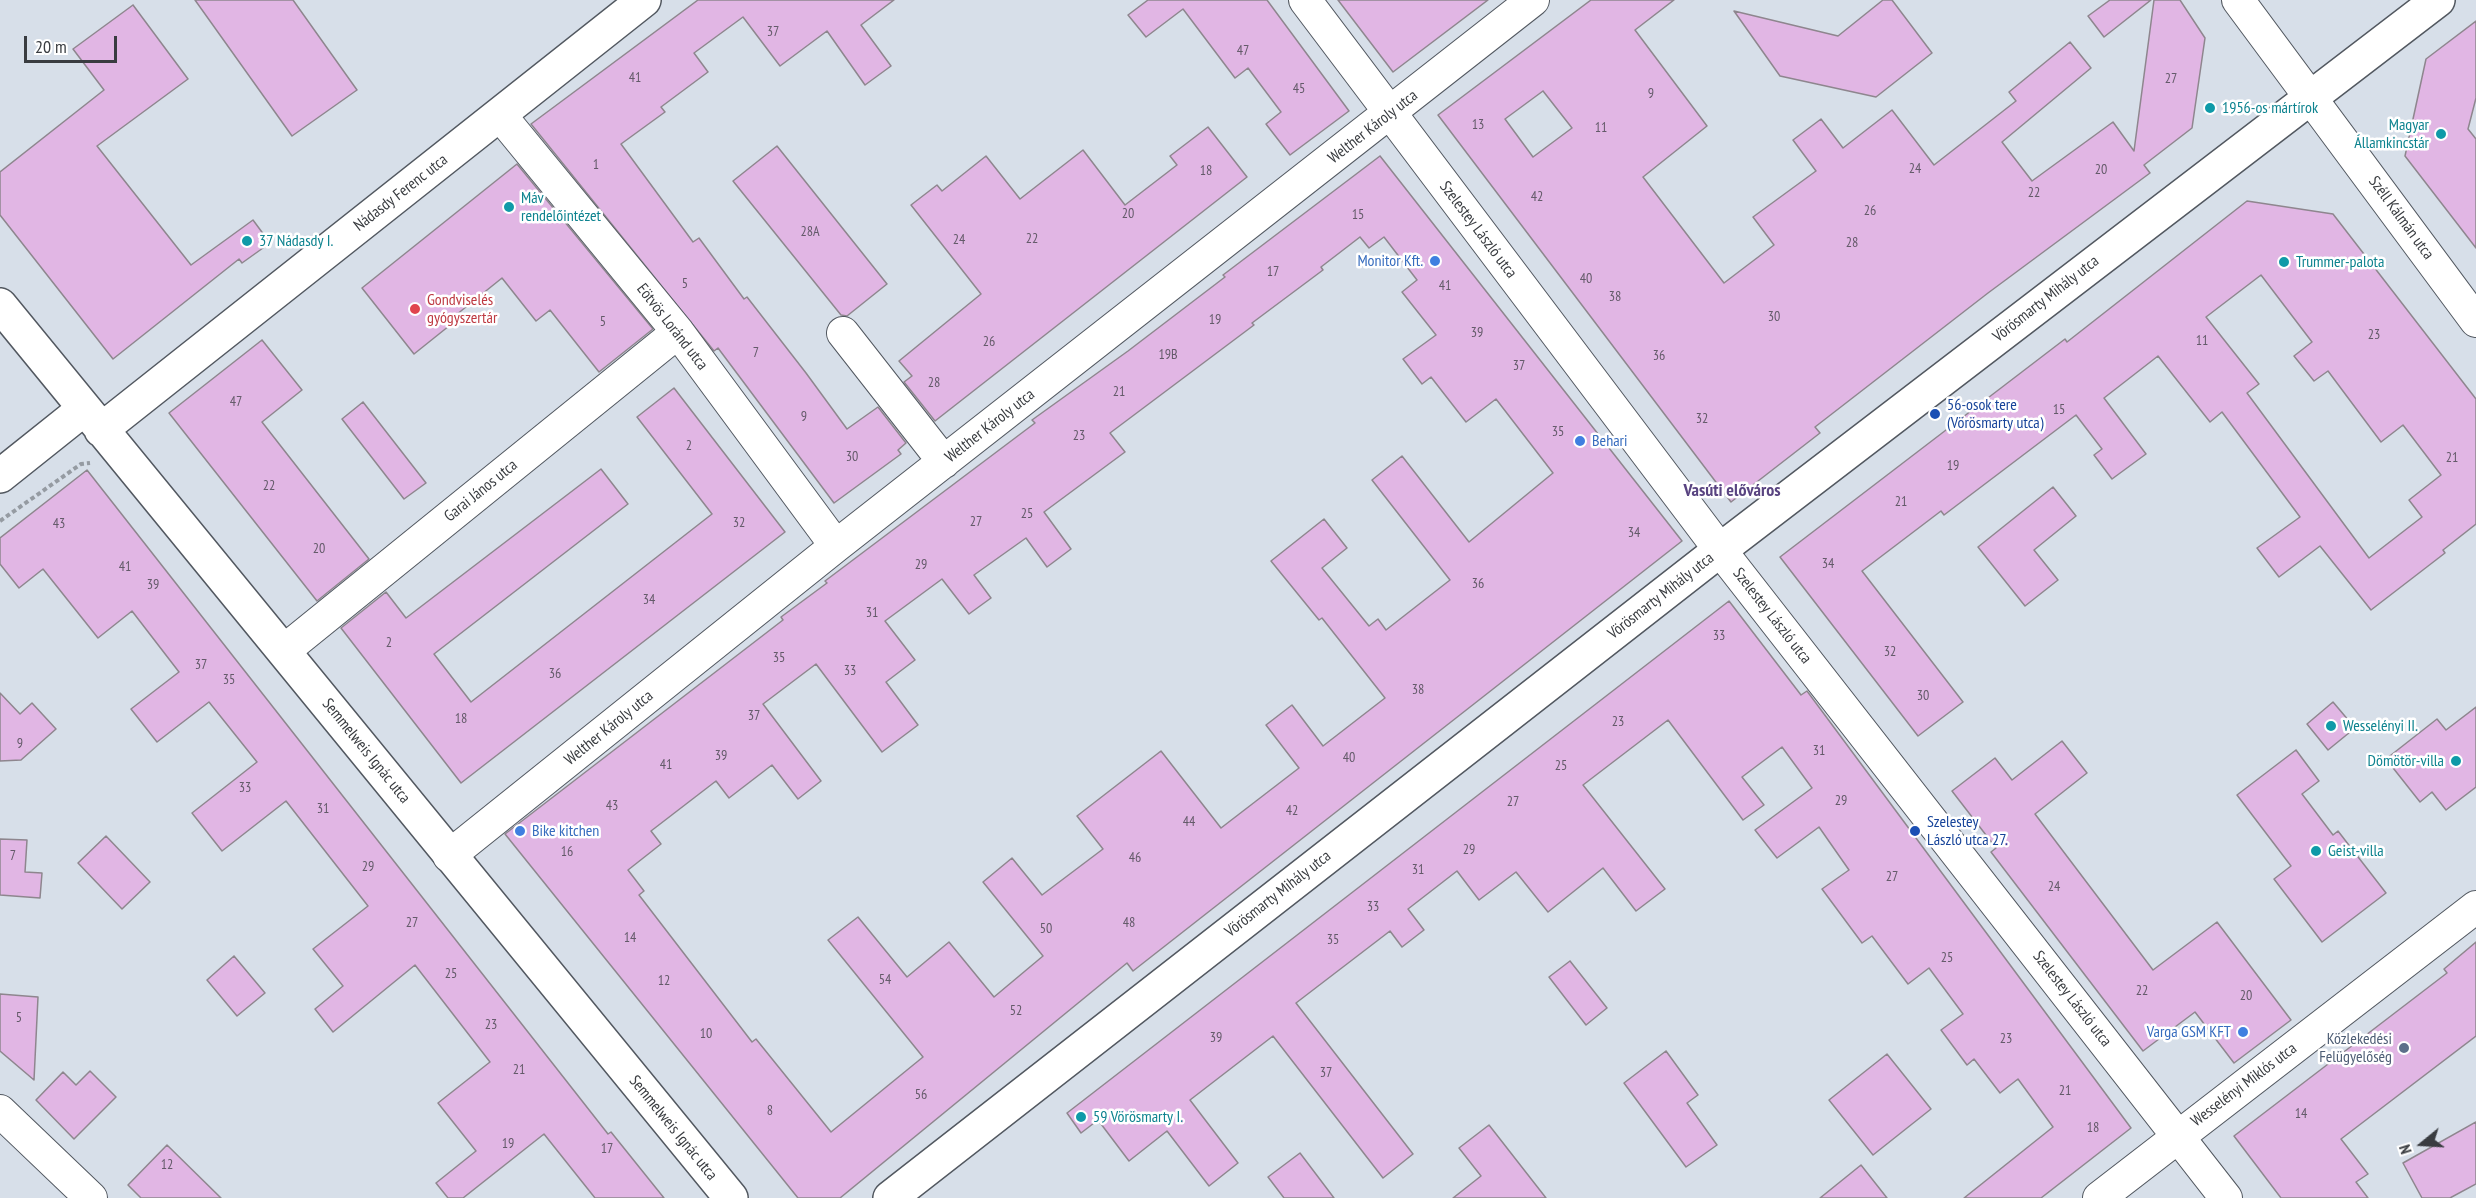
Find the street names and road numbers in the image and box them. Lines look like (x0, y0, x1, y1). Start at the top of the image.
street label: Welther Károly utca (1324, 86, 1422, 168)
street label: Nádasdy Ferenc utca (350, 150, 452, 236)
street label: Széll Kálmán utca (2364, 173, 2438, 263)
street label: Szelestey László utca (1435, 178, 1521, 282)
street label: Vörösmarty Mihály utca (1989, 252, 2103, 346)
street label: Eötvös Loránd utca (632, 280, 712, 374)
street label: Welther Károly utca (941, 385, 1039, 467)
street label: Garai János utca (441, 456, 521, 526)
street label: Vörösmarty Mihály utca (1604, 549, 1718, 643)
street label: Szelestey László utca (1729, 564, 1815, 668)
street label: Welther Károly utca (561, 686, 657, 770)
street label: Semmelweis Ignác utca (318, 695, 414, 807)
street label: Vörösmarty Mihály utca (1221, 847, 1335, 941)
street label: Szelestey László utca (2029, 947, 2115, 1051)
street label: Wesselényi Miklós utca (2187, 1039, 2301, 1131)
street label: Semmelweis Ignác utca (625, 1072, 721, 1184)

